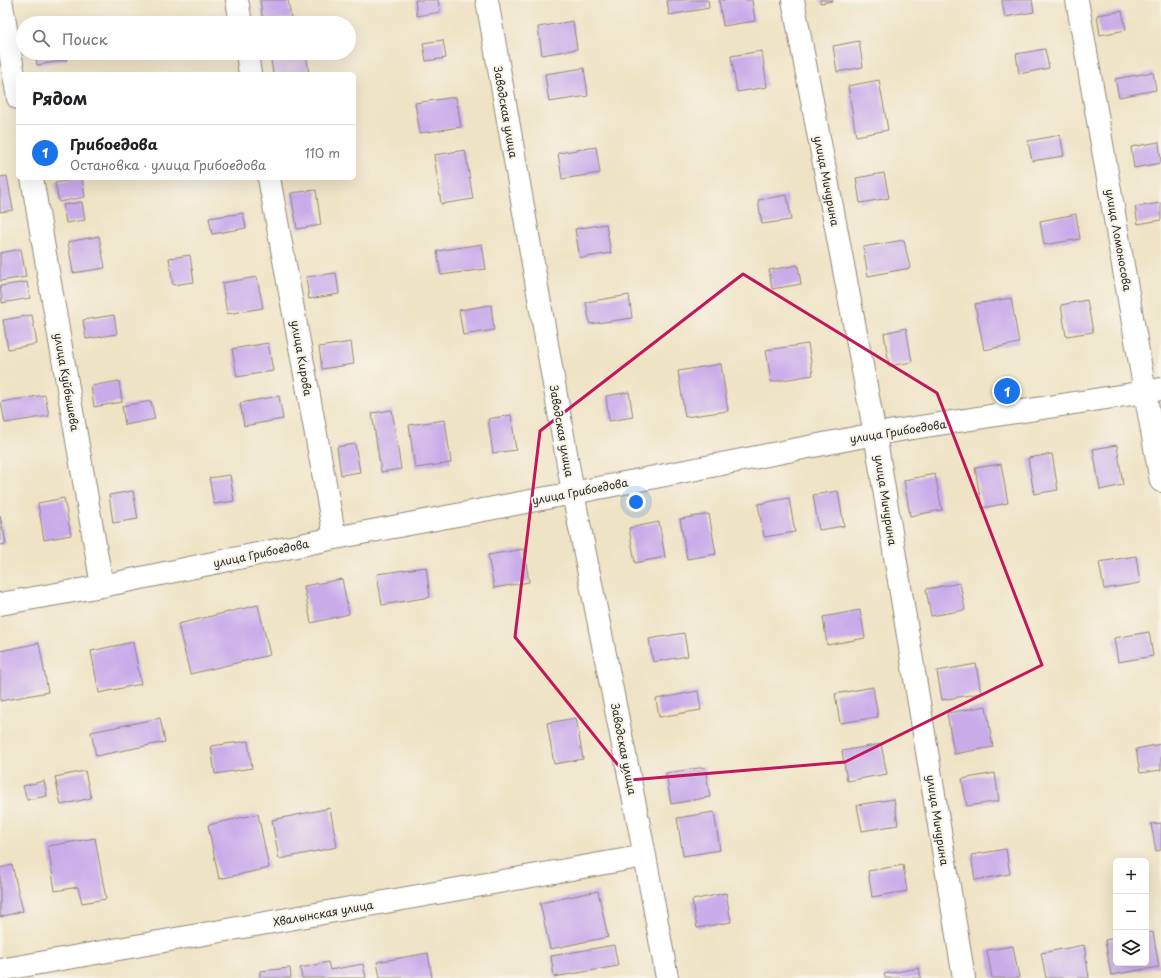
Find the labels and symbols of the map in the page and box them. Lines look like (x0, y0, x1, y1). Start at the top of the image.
street label: Заводская улица (490, 65, 522, 159)
street label: улица Мичурина (810, 134, 844, 228)
street label: улица Ломоносова (1102, 187, 1136, 293)
street label: улица Кирова (287, 319, 317, 397)
street label: улица Куйбышева (50, 332, 84, 433)
pin: 1 (994, 376, 1020, 406)
street label: Заводская улица (546, 384, 578, 478)
street label: улица Грибоедова (849, 415, 948, 447)
street label: улица Мичурина (870, 453, 902, 547)
street label: улица Грибоедова (531, 473, 630, 509)
your location (626, 492, 646, 512)
street label: улица Грибоедова (212, 535, 311, 571)
street label: Заводская улица (607, 702, 641, 796)
street label: улица Мичурина (922, 773, 954, 867)
street label: Хвалынская улица (271, 896, 375, 930)

